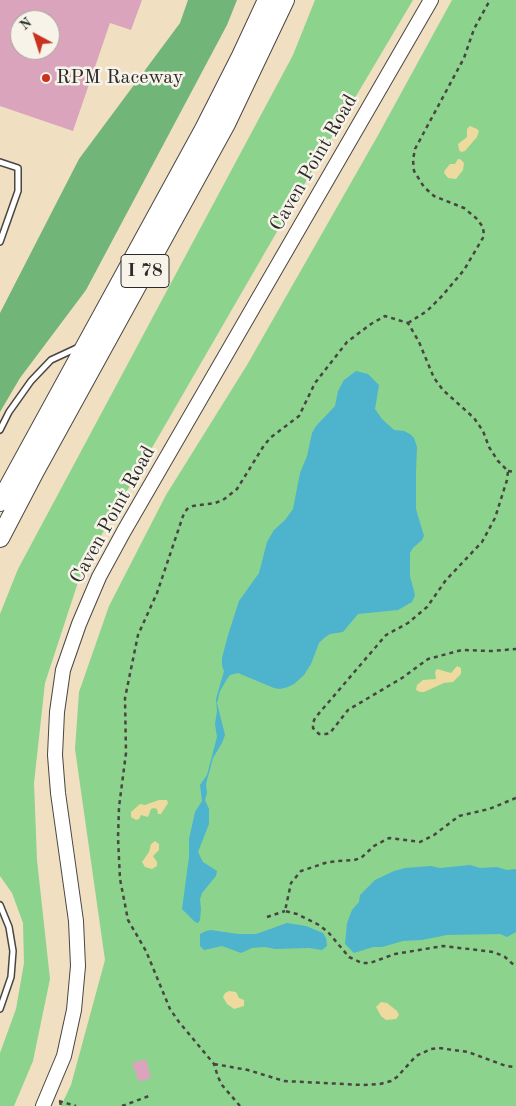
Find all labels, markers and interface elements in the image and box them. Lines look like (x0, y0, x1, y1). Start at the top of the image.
north arrow (10, 10, 60, 60)
text: N (17, 15, 35, 33)
place label: RPM Raceway (56, 66, 183, 90)
marker: RPM Raceway (40, 72, 52, 84)
street label: Caven Point Road (265, 90, 363, 236)
road number: I 78 (121, 255, 169, 288)
street label: Caven Point Road (65, 442, 161, 588)

